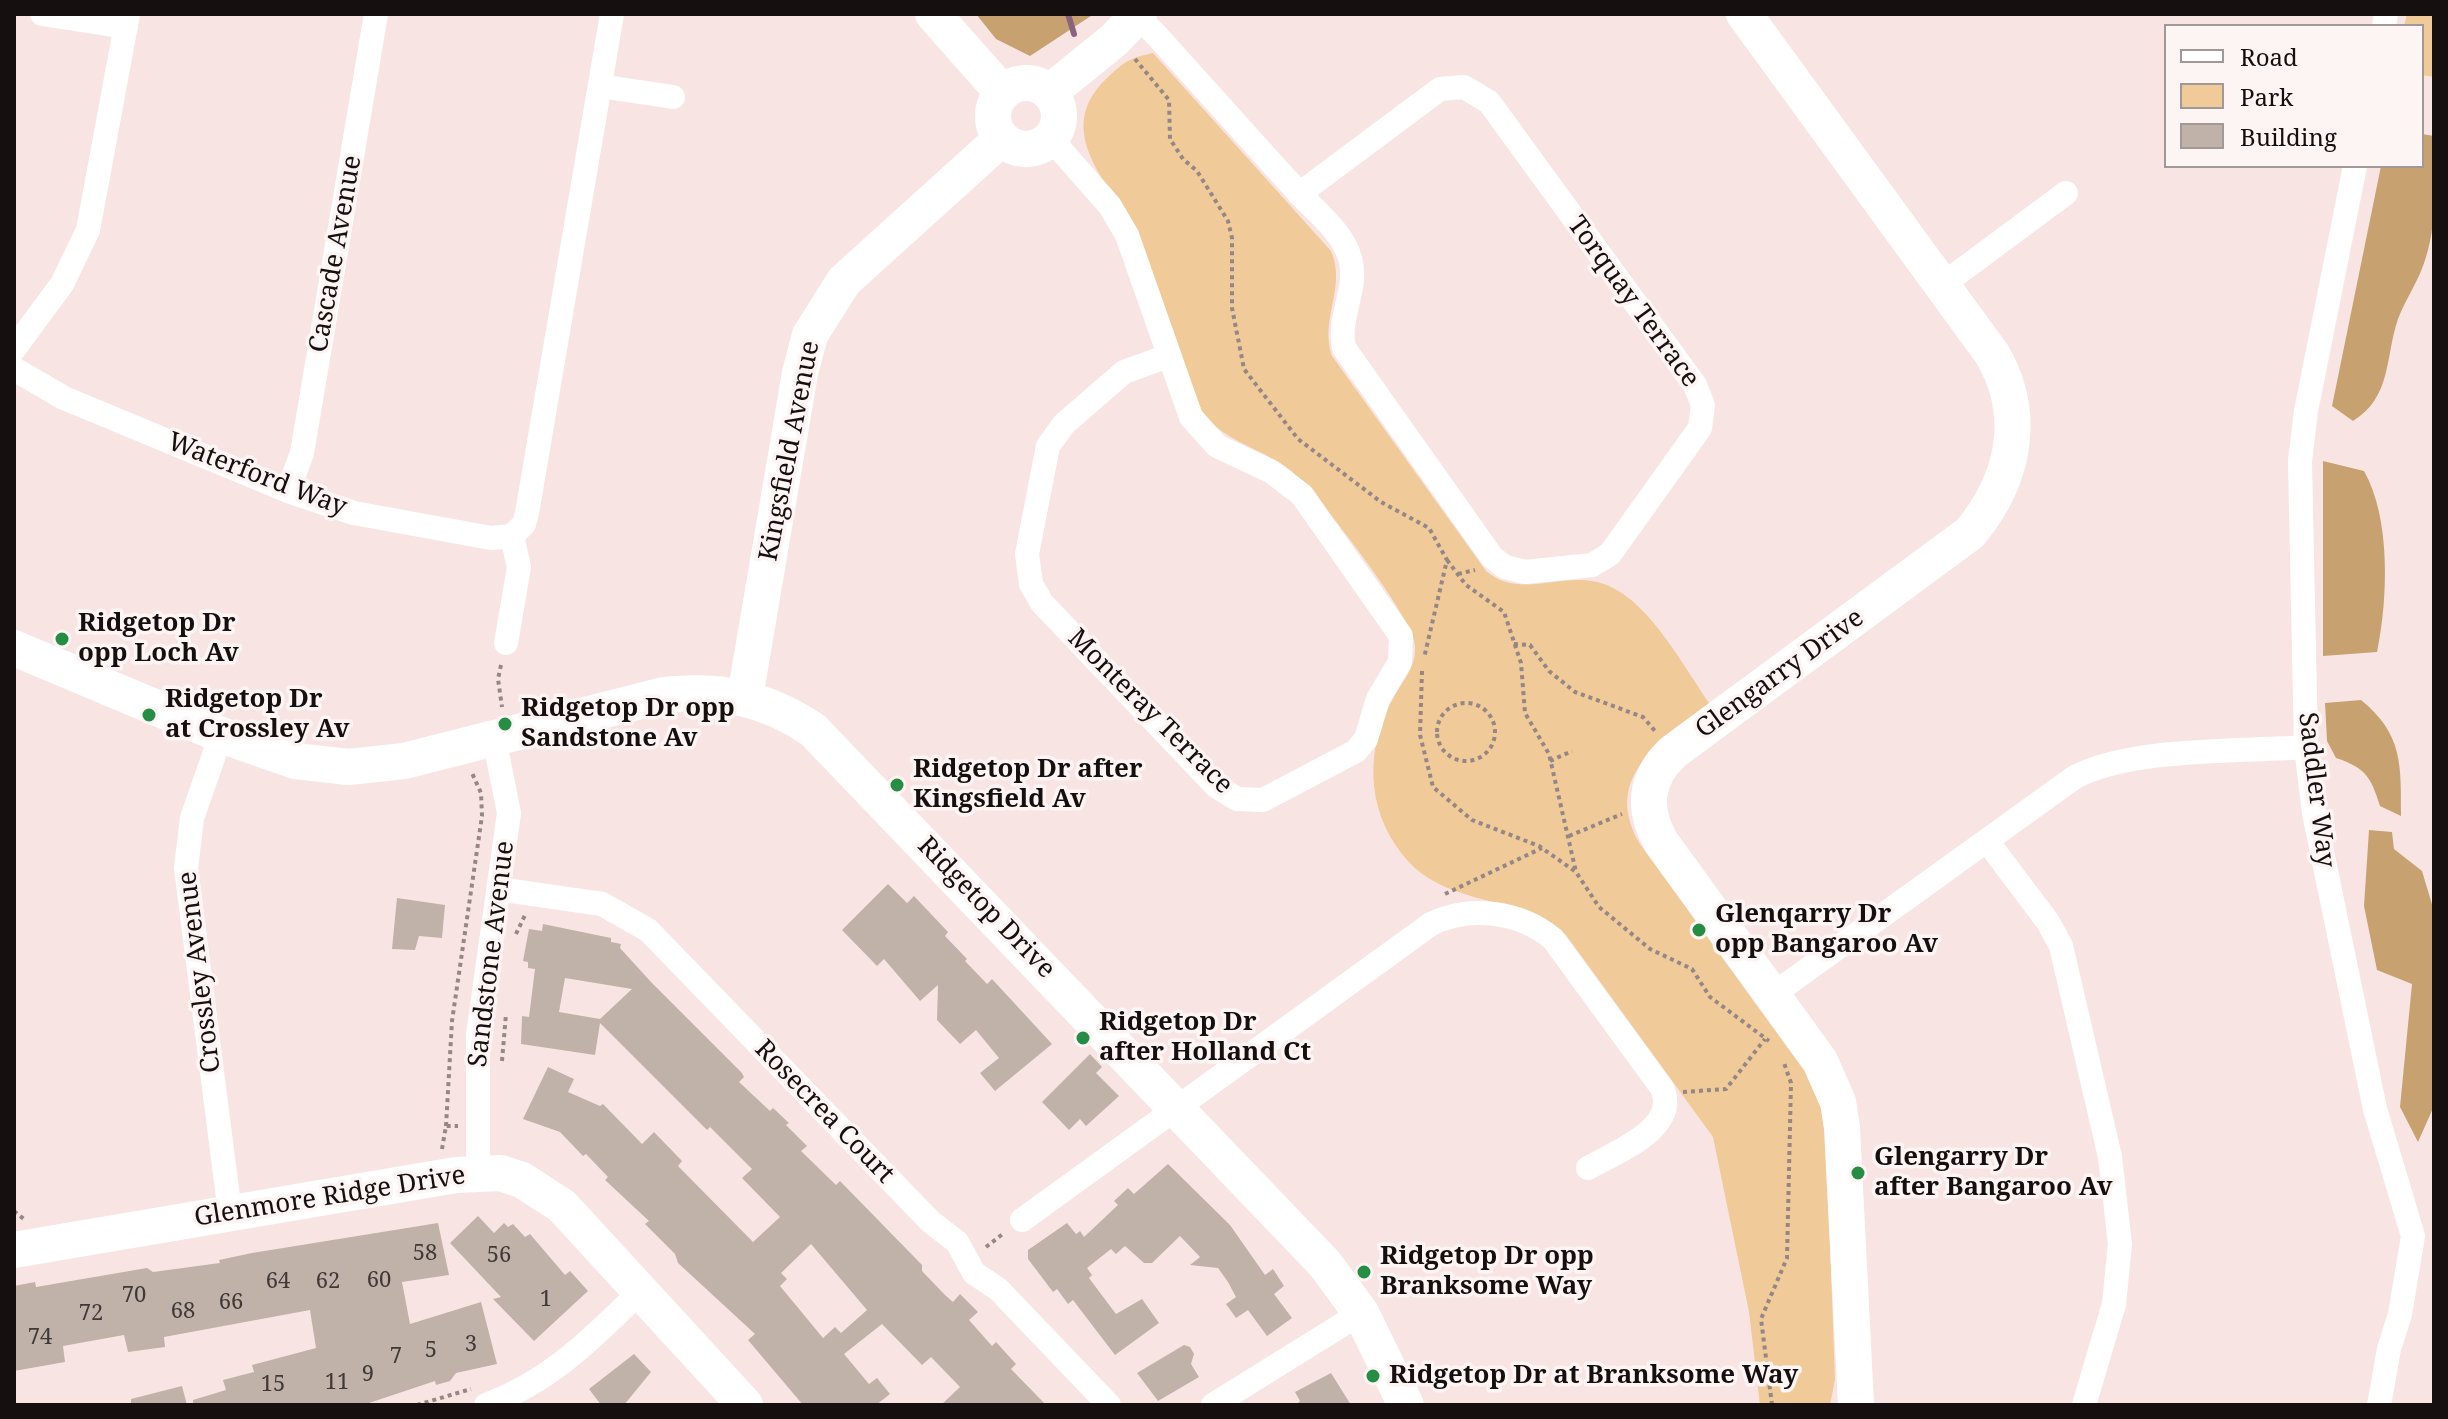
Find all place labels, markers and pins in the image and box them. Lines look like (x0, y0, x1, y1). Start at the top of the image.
place label: Ridgetop Dr opp Loch Av (78, 608, 239, 670)
marker: Ridgetop Dr opp Loch Av (53, 630, 71, 648)
place label: Ridgetop Dr at Crossley Av (165, 684, 349, 746)
place label: Ridgetop Dr opp Sandstone Av (521, 693, 735, 754)
marker: Ridgetop Dr at Crossley Av (140, 706, 158, 724)
marker: Ridgetop Dr opp Sandstone Av (496, 715, 514, 733)
place label: Ridgetop Dr after Kingsfield Av (913, 754, 1142, 816)
marker: Ridgetop Dr after Kingsfield Av (888, 776, 906, 794)
place label: Glenqarry Dr opp Bangaroo Av (1715, 899, 1938, 960)
marker: Glenqarry Dr opp Bangaroo Av (1690, 921, 1708, 939)
place label: Ridgetop Dr after Holland Ct (1099, 1007, 1311, 1068)
marker: Ridgetop Dr after Holland Ct (1074, 1029, 1092, 1047)
place label: Glengarry Dr after Bangaroo Av (1874, 1142, 2113, 1204)
marker: Glengarry Dr after Bangaroo Av (1849, 1164, 1867, 1182)
place label: Ridgetop Dr opp Branksome Way (1380, 1241, 1594, 1302)
marker: Ridgetop Dr opp Branksome Way (1355, 1263, 1373, 1281)
place label: Ridgetop Dr at Branksome Way (1389, 1360, 1798, 1392)
marker: Ridgetop Dr at Branksome Way (1364, 1367, 1382, 1385)

